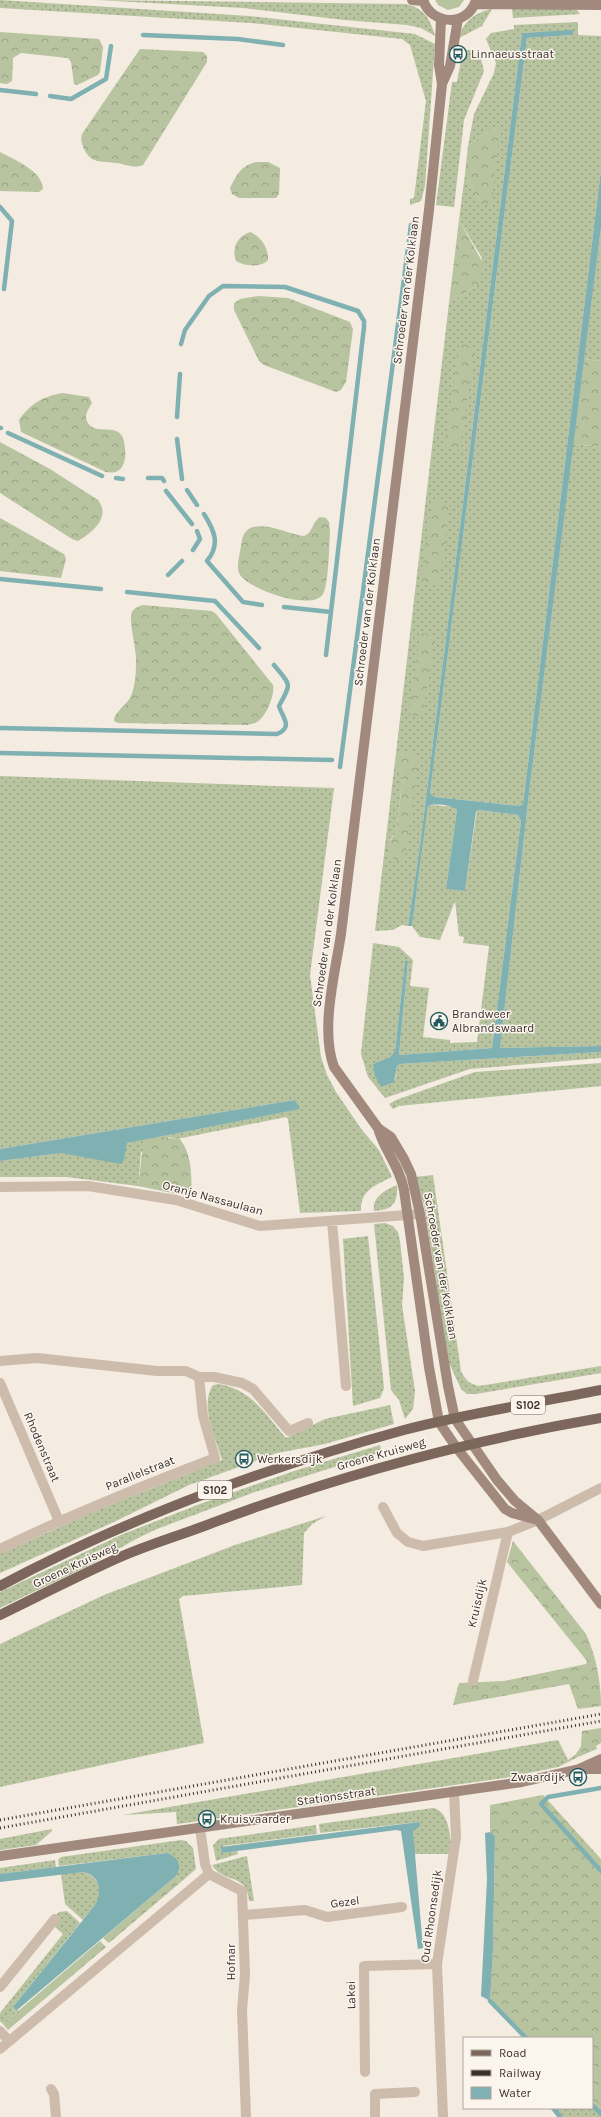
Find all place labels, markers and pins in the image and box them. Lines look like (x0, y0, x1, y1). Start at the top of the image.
bus stop icon: Linnaeusstraat (448, 44, 468, 64)
place label: Linnaeusstraat (471, 47, 554, 61)
place label: Brandweer Albrandswaard (452, 1007, 534, 1035)
public building icon: Brandweer Albrandswaard (429, 1011, 449, 1031)
bus stop icon: Werkersdijk (234, 1449, 254, 1469)
place label: Werkersdijk (257, 1452, 323, 1466)
bus stop icon: Zwaardijk (568, 1767, 588, 1787)
place label: Zwaardijk (510, 1770, 565, 1784)
bus stop icon: Kruisvaarder (197, 1809, 217, 1829)
place label: Kruisvaarder (220, 1812, 291, 1826)

